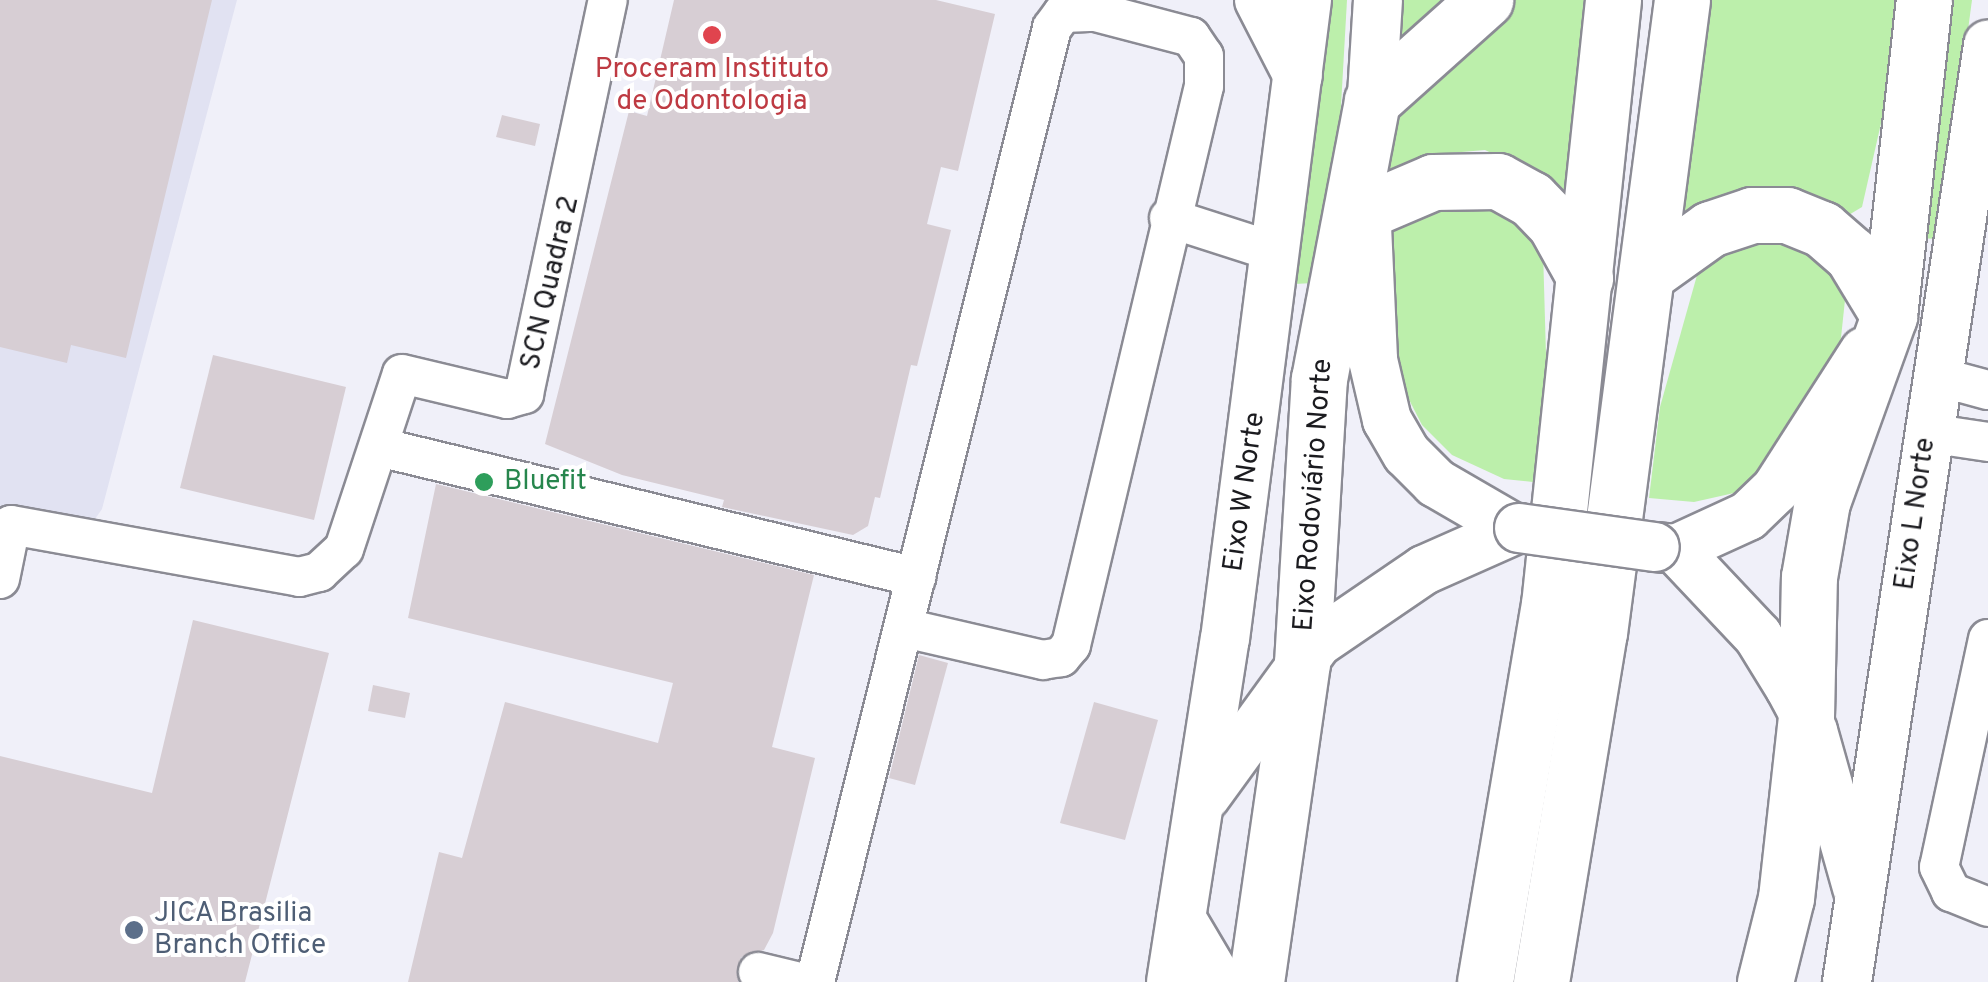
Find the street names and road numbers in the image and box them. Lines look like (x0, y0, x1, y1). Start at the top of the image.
street label: SCN Quadra 2 (515, 193, 587, 373)
street label: Eixo Rodoviário Norte (1288, 358, 1340, 632)
street label: Eixo W Norte (1217, 410, 1273, 574)
street label: Eixo L Norte (1889, 435, 1943, 593)

